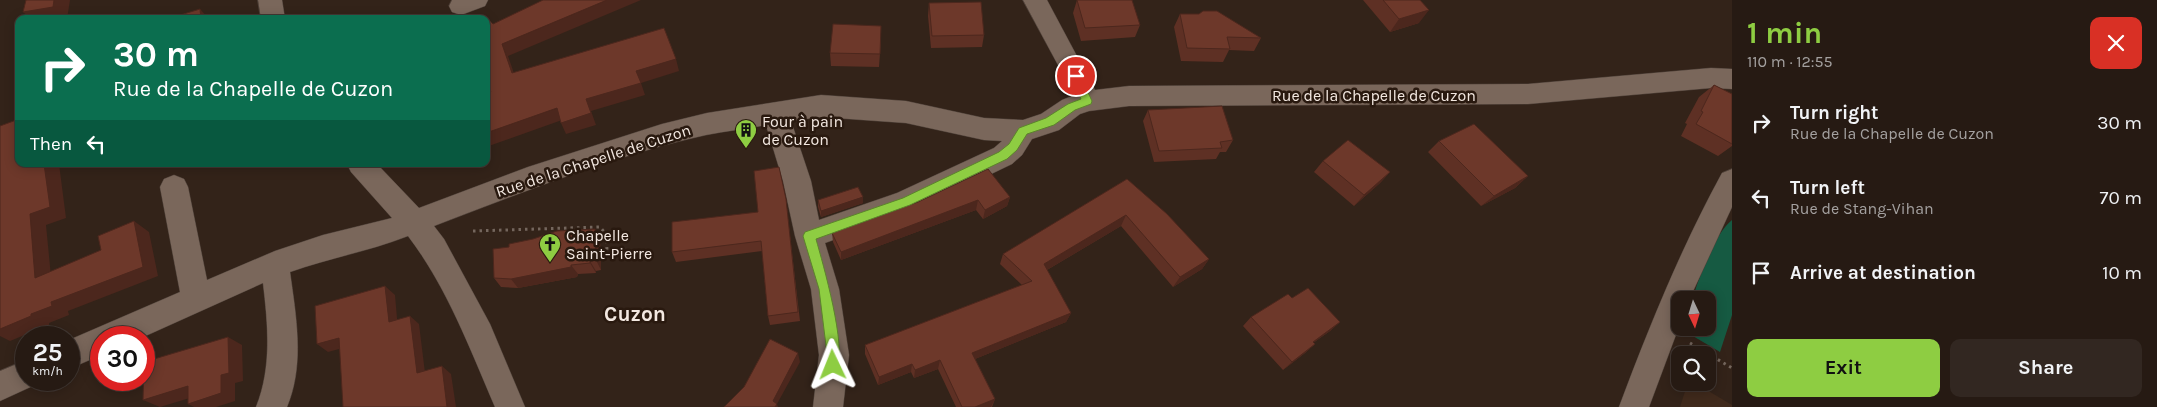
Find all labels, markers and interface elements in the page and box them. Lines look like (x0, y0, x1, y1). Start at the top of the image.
text: 1 min (1747, 15, 1822, 51)
button: close (2090, 17, 2142, 69)
text: 30 m (113, 34, 199, 75)
icon: right (30, 35, 95, 100)
text: 110 m · 12:55 (1747, 52, 1833, 71)
pin (1055, 55, 1097, 97)
icon: arrive (1062, 62, 1090, 90)
text: Rue de la Chapelle de Cuzon (113, 76, 393, 102)
street label: Rue de la Chapelle de Cuzon (1272, 86, 1476, 105)
text: Turn right (1790, 102, 1879, 124)
icon: right (1747, 109, 1775, 137)
place label: Four à pain de Cuzon (762, 112, 843, 149)
text: 30 m (2097, 112, 2142, 134)
building icon: Four à pain de Cuzon (734, 118, 758, 149)
street label: Rue de la Chapelle de Cuzon (493, 120, 693, 201)
text: Rue de la Chapelle de Cuzon (1790, 124, 1994, 143)
icon: left (82, 130, 110, 158)
text: Then (30, 133, 72, 155)
text: Turn left (1790, 177, 1865, 199)
icon: left (1747, 184, 1775, 212)
text: 70 m (2100, 187, 2142, 209)
text: Rue de Stang-Vihan (1790, 199, 1934, 218)
place label: Chapelle Saint-Pierre (566, 226, 652, 263)
church icon: Chapelle Saint-Pierre (538, 232, 562, 263)
icon: arrive (1747, 259, 1775, 287)
text: Arrive at destination (1790, 262, 1976, 284)
text: 10 m (2102, 262, 2142, 284)
north arrow (1671, 291, 1716, 336)
map controls (1671, 291, 1716, 391)
district label: Cuzon (604, 302, 666, 326)
speed limit sign: 30 (90, 326, 155, 391)
text: 25 (33, 338, 62, 367)
position arrow (806, 338, 858, 390)
button: Exit (1747, 339, 1940, 397)
button: Share (1950, 339, 2142, 397)
button: search (1671, 346, 1716, 391)
text: km/h (32, 364, 63, 378)

